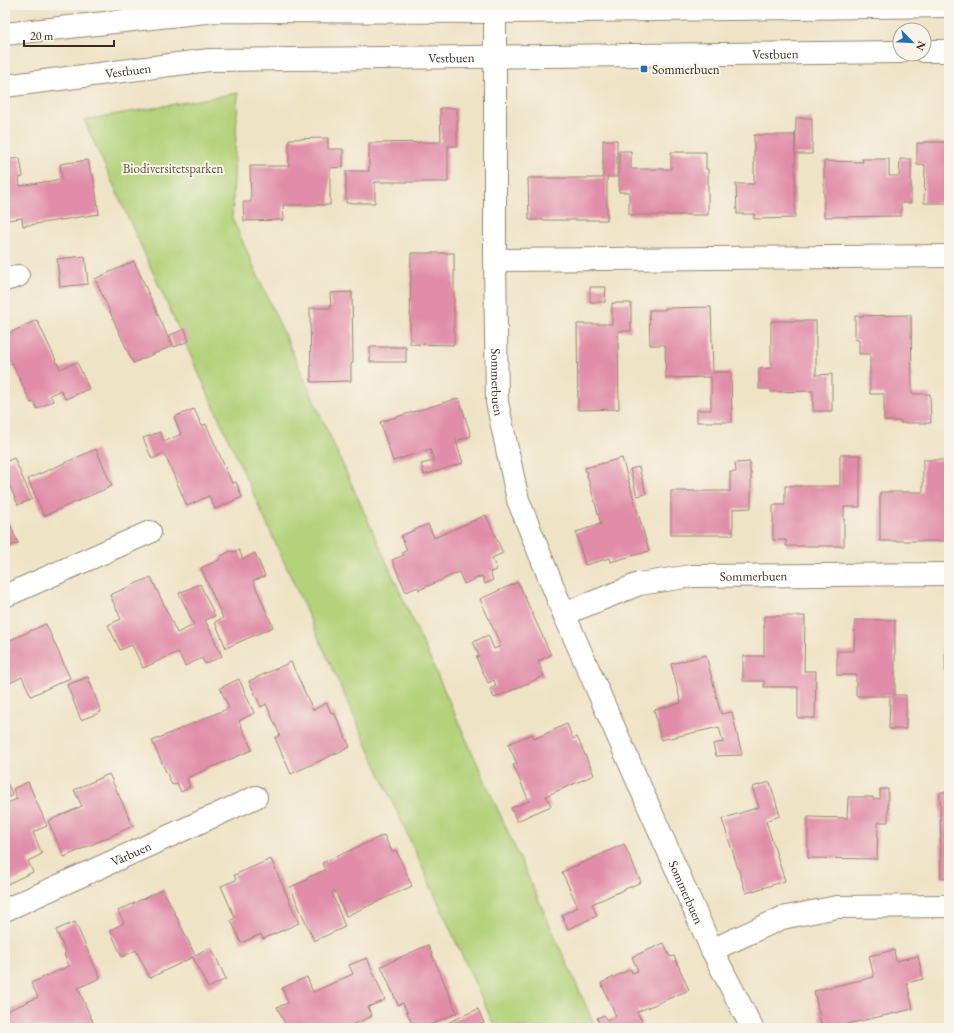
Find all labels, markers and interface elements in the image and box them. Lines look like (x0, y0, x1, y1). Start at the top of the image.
scale bar (24, 22, 114, 48)
north arrow (892, 22, 932, 62)
text: 20 m (30, 28, 54, 44)
text: N (913, 39, 929, 53)
street label: Vestbuen (752, 45, 799, 62)
street label: Vestbuen (428, 48, 475, 66)
street label: Vestbuen (104, 59, 152, 82)
place label: Sommerbuen (652, 61, 720, 78)
marker: Sommerbuen (639, 64, 649, 74)
park label: Biodiversitetsparken (123, 160, 223, 177)
street label: Sommerbuen (488, 348, 508, 417)
street label: Sommerbuen (720, 567, 788, 584)
street label: Vårbuen (108, 837, 154, 870)
street label: Sommerbuen (665, 858, 708, 927)

